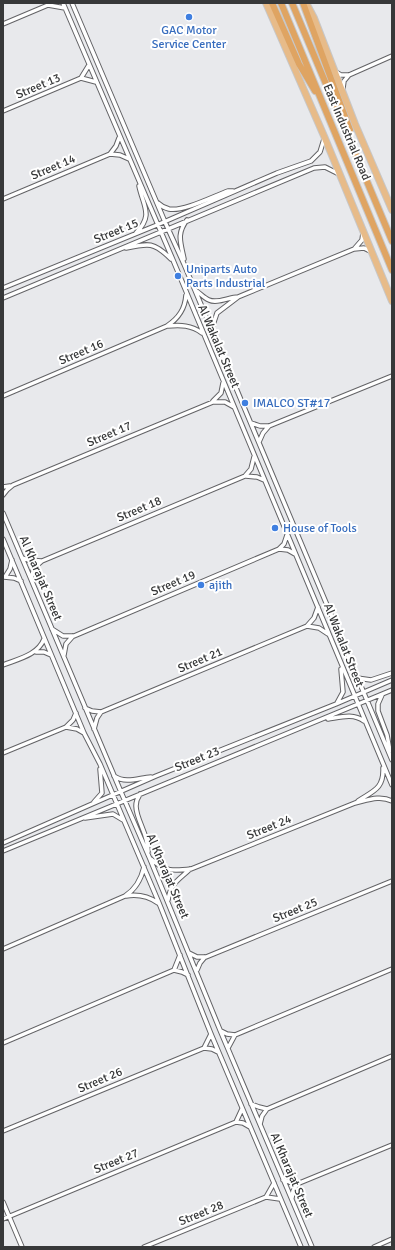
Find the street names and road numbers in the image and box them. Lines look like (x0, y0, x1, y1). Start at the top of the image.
street label: Street 13 (14, 70, 63, 103)
street label: East Industrial Road (319, 82, 374, 183)
street label: Street 14 (29, 151, 78, 184)
street label: Street 15 (92, 216, 141, 247)
street label: Al Wakalat Street (194, 302, 243, 390)
street label: Street 16 (57, 336, 106, 369)
street label: Street 17 (85, 418, 134, 451)
street label: Street 18 (115, 493, 164, 526)
street label: Al Kharajat Street (16, 533, 65, 623)
street label: Street 19 (149, 567, 198, 600)
street label: Al Wakalat Street (320, 601, 367, 689)
street label: Street 21 (176, 644, 225, 677)
street label: Street 23 (173, 744, 222, 775)
street label: Street 24 (245, 812, 294, 843)
street label: Al Kharajat Street (143, 831, 192, 921)
street label: Street 25 (271, 895, 320, 926)
street label: Street 26 (76, 1064, 125, 1097)
street label: Al Kharajat Street (267, 1130, 316, 1220)
street label: Street 27 (92, 1146, 141, 1177)
street label: Street 28 (177, 1198, 226, 1229)

